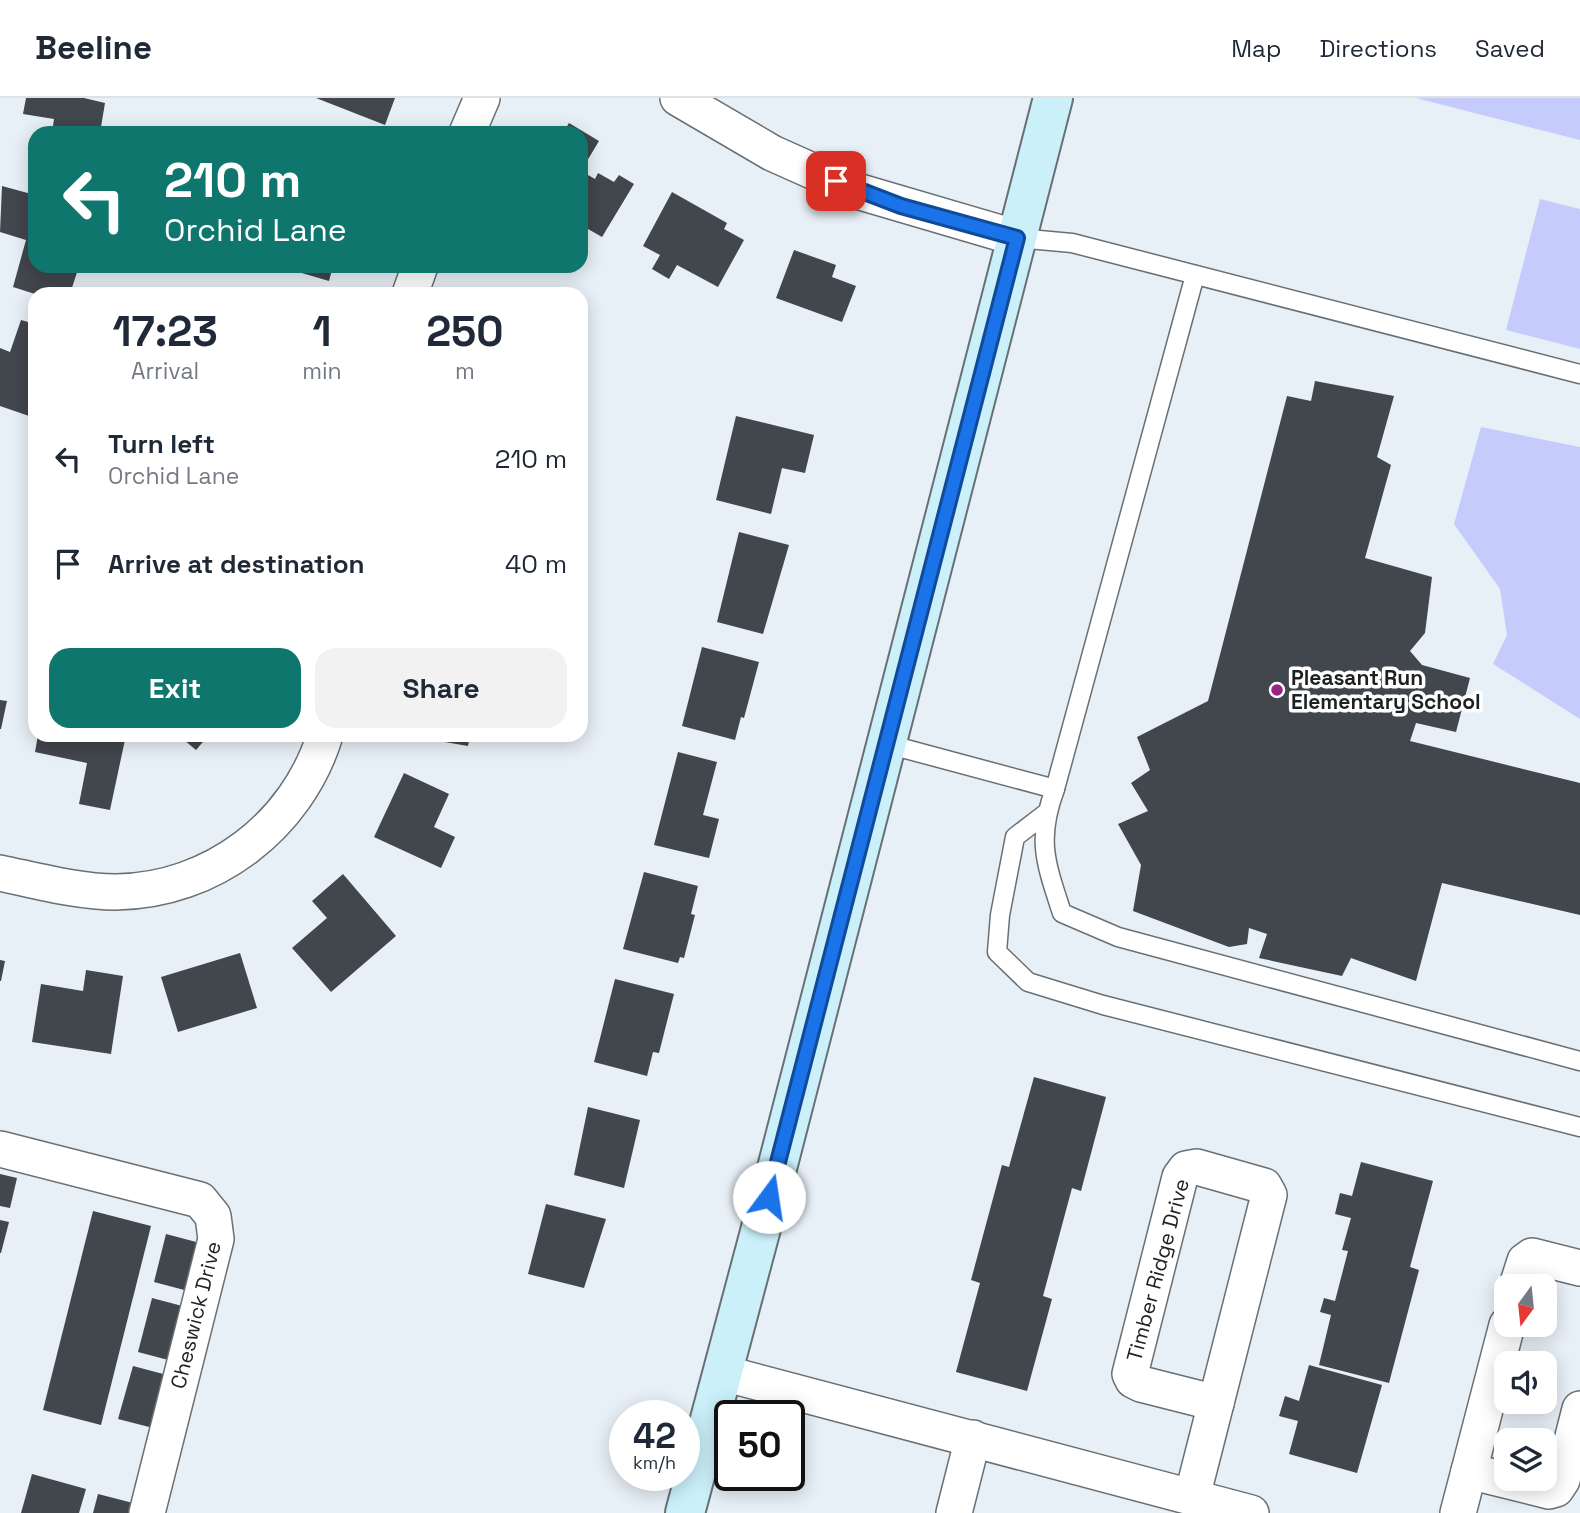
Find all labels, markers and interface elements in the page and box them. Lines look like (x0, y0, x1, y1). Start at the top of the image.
text: Beeline (35, 27, 152, 69)
text: Map (1231, 33, 1281, 64)
text: Directions (1319, 33, 1437, 64)
text: Saved (1475, 33, 1545, 64)
text: 210 m (164, 149, 301, 211)
pin (806, 151, 866, 211)
icon: left (49, 154, 140, 245)
icon: arrive (817, 162, 855, 200)
text: Orchid Lane (164, 210, 347, 250)
text: 17:23 (112, 305, 218, 358)
text: 1 (312, 305, 331, 358)
text: 250 (426, 305, 504, 358)
text: Arrival (131, 356, 199, 386)
text: min (302, 356, 342, 386)
text: m (455, 356, 475, 386)
text: Turn left (108, 427, 215, 461)
icon: left (49, 440, 87, 478)
text: 210 m (495, 442, 567, 476)
text: Orchid Lane (108, 461, 239, 491)
icon: arrive (49, 545, 87, 583)
text: Arrive at destination (108, 547, 365, 581)
text: 40 m (505, 547, 567, 581)
button: Exit (49, 648, 301, 728)
button: Share (315, 648, 567, 728)
place label: Pleasant Run Elementary School (1291, 664, 1481, 715)
marker: Pleasant Run Elementary School (1269, 682, 1285, 698)
position arrow (732, 1160, 806, 1234)
street label: Timber Ridge Drive (1120, 1175, 1195, 1364)
street label: Cheswick Drive (164, 1238, 227, 1392)
north arrow (1494, 1274, 1558, 1337)
map controls (1494, 1274, 1557, 1491)
button: sound (1494, 1351, 1557, 1414)
speed limit sign: 50 (714, 1400, 805, 1491)
text: 42 (633, 1414, 676, 1458)
button: layers (1494, 1428, 1557, 1491)
text: km/h (633, 1451, 676, 1474)

